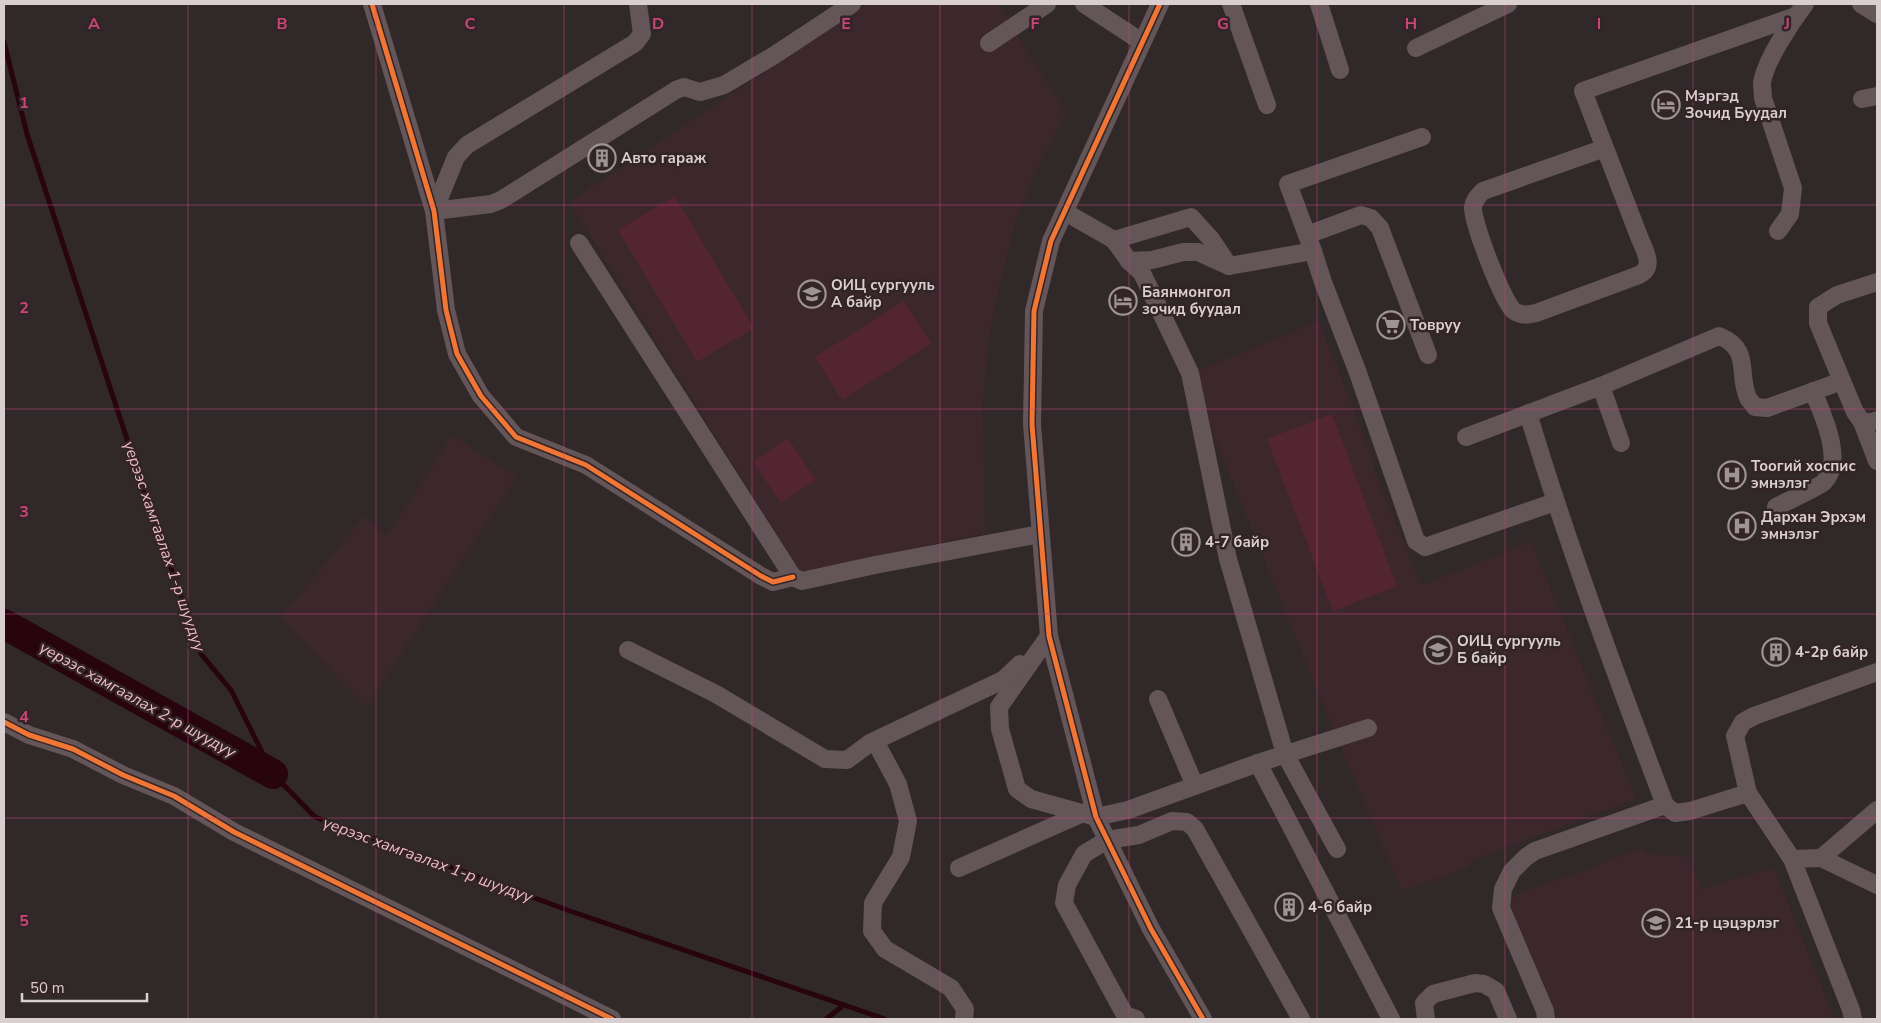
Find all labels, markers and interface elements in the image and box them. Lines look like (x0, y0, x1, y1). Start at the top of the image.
text: A (88, 13, 100, 35)
text: B (276, 13, 288, 35)
text: C (465, 13, 476, 35)
text: D (652, 13, 664, 35)
text: E (841, 13, 851, 35)
text: F (1031, 13, 1040, 35)
text: G (1217, 13, 1229, 35)
text: H (1405, 13, 1417, 35)
text: I (1597, 13, 1601, 35)
text: J (1783, 13, 1790, 35)
place label: Мэргэд Зочид Буудал (1685, 86, 1787, 123)
hotel icon: Мэргэд Зочид Буудал (1651, 90, 1681, 120)
text: 1 (19, 92, 29, 114)
building icon: Авто гараж (587, 143, 617, 173)
place label: Авто гараж (621, 148, 707, 168)
place label: ОИЦ сургууль А байр (831, 275, 935, 312)
school or university icon: ОИЦ сургууль А байр (797, 279, 827, 309)
place label: Баянмонгол зочид буудал (1142, 282, 1241, 319)
hotel icon: Баянмонгол зочид буудал (1108, 286, 1138, 316)
text: 2 (19, 297, 29, 319)
supermarket icon: Товруу (1376, 310, 1406, 340)
place label: Товруу (1410, 315, 1462, 335)
water label: үерээс хамгаалах 1-р шуудуу (118, 438, 211, 655)
place label: Тоогий хоспис эмнэлэг (1751, 456, 1856, 493)
hospital icon: Тоогий хоспис эмнэлэг (1717, 460, 1747, 490)
text: 3 (19, 501, 29, 523)
place label: Дархан Эрхэм эмнэлэг (1761, 507, 1866, 544)
hospital icon: Дархан Эрхэм эмнэлэг (1727, 511, 1757, 541)
building icon: 4-7 байр (1171, 527, 1201, 557)
place label: 4-7 байр (1205, 532, 1269, 552)
place label: ОИЦ сургууль Б байр (1457, 631, 1561, 668)
school or university icon: ОИЦ сургууль Б байр (1423, 635, 1453, 665)
water label: үерээс хамгаалах 2-р шуудуу (35, 637, 240, 764)
building icon: 4-2р байр (1761, 637, 1791, 667)
place label: 4-2р байр (1795, 642, 1868, 662)
text: 4 (19, 706, 29, 728)
water label: үерээс хамгаалах 1-р шуудуу (320, 812, 536, 908)
building icon: 4-6 байр (1274, 892, 1304, 922)
place label: 4-6 байр (1308, 897, 1372, 917)
school or university icon: 21-р цэцэрлэг (1641, 908, 1671, 938)
text: 5 (19, 910, 29, 932)
place label: 21-р цэцэрлэг (1675, 913, 1780, 933)
scale bar (22, 970, 148, 1002)
text: 50 m (30, 978, 65, 998)

